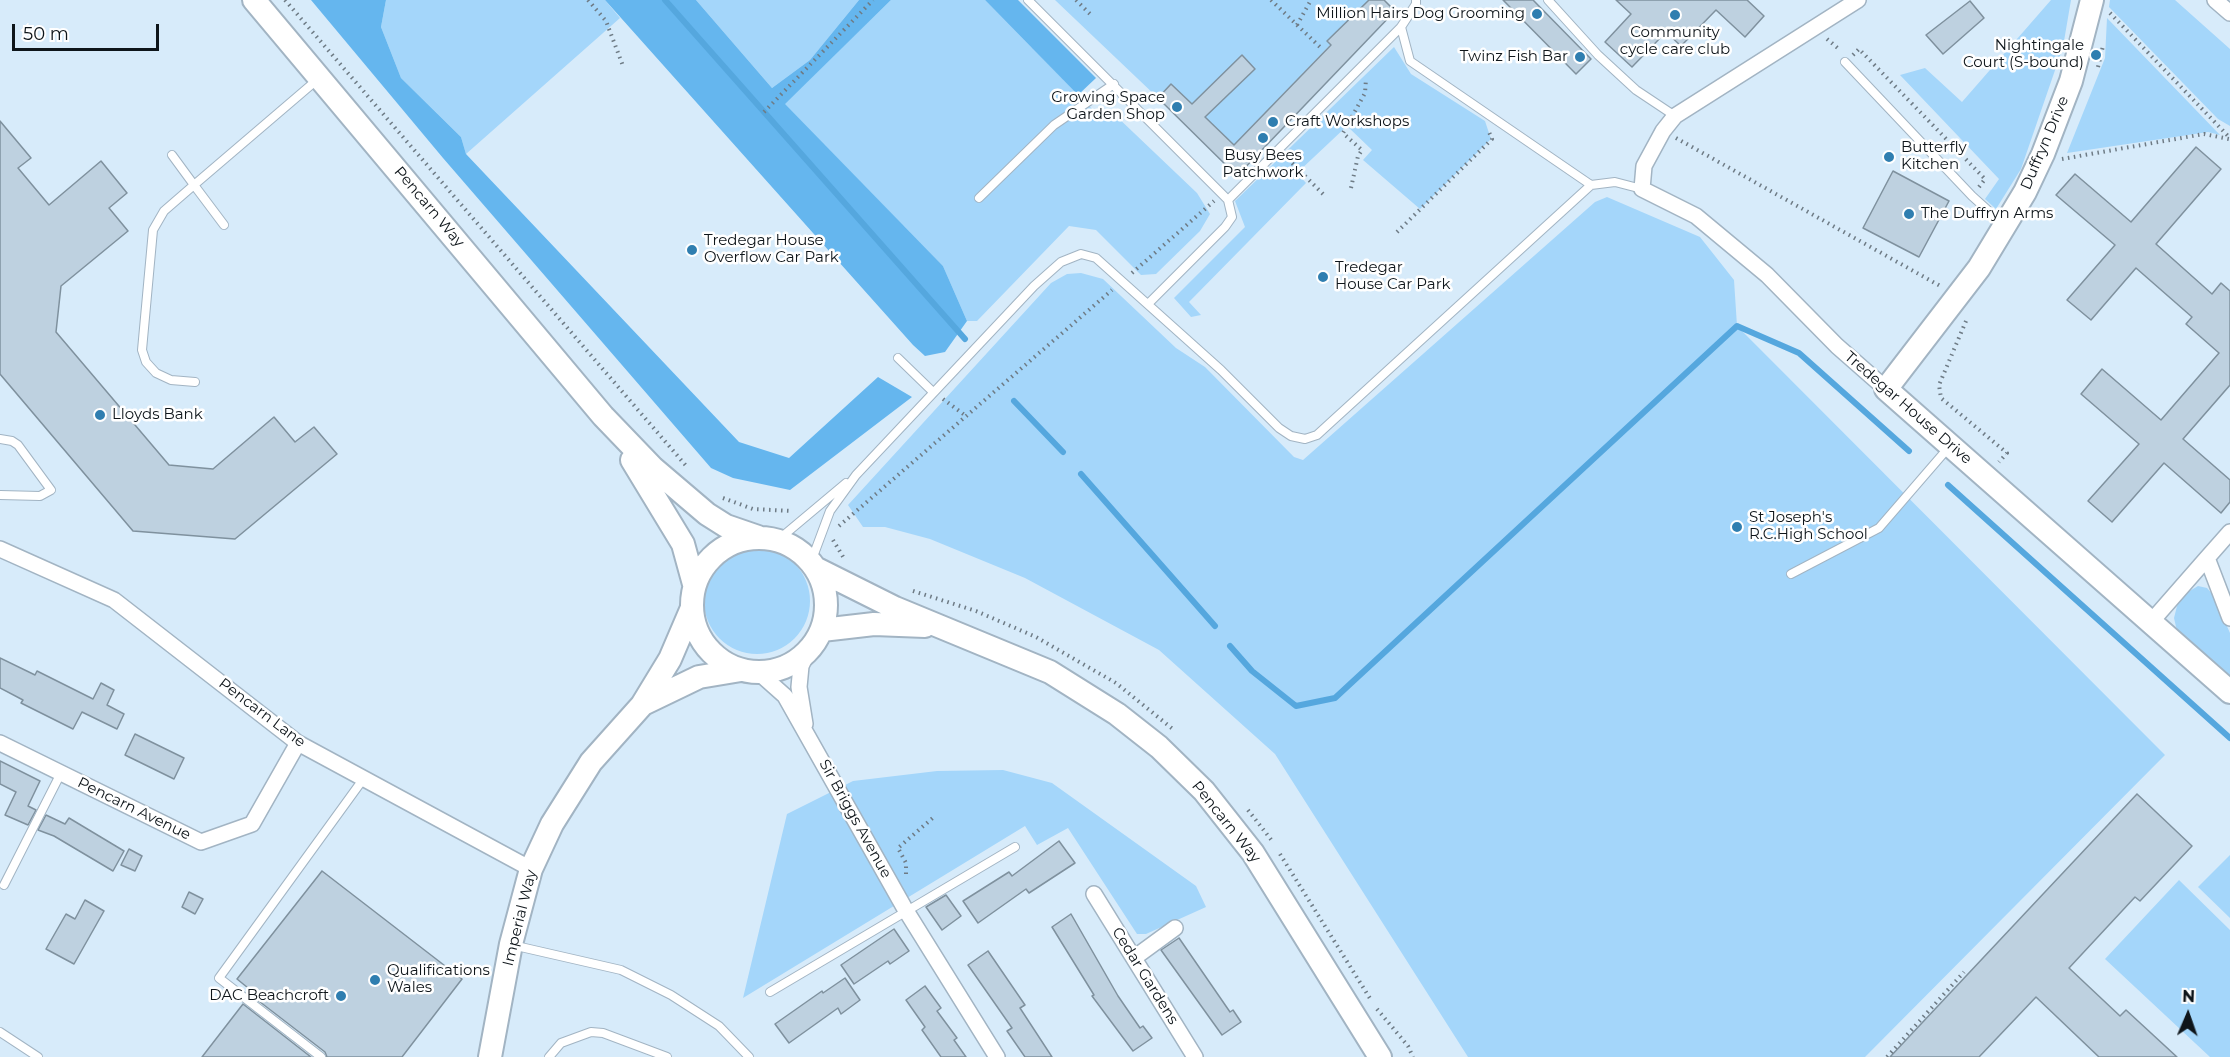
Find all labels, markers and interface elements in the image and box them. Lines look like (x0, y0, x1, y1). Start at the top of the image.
place label: Million Hairs Dog Grooming (1316, 5, 1525, 23)
marker: Million Hairs Dog Grooming (1530, 7, 1544, 21)
marker: Community cycle care club (1668, 8, 1682, 22)
scale bar (15, 12, 162, 50)
text: 50 m (23, 23, 69, 45)
place label: Community cycle care club (1620, 24, 1730, 59)
place label: Nightingale Court (S-bound) (1963, 37, 2084, 72)
place label: Twinz Fish Bar (1460, 48, 1568, 66)
marker: Nightingale Court (S-bound) (2089, 48, 2103, 62)
marker: Twinz Fish Bar (1573, 50, 1587, 64)
place label: Growing Space Garden Shop (1051, 89, 1165, 124)
street label: Duffryn Drive (2017, 93, 2073, 193)
marker: Growing Space Garden Shop (1170, 100, 1184, 114)
place label: Craft Workshops (1285, 113, 1409, 131)
marker: Craft Workshops (1266, 115, 1280, 129)
marker: Busy Bees Patchwork (1256, 131, 1270, 145)
place label: Butterfly Kitchen (1901, 139, 1967, 174)
place label: Busy Bees Patchwork (1223, 147, 1303, 182)
marker: Butterfly Kitchen (1882, 150, 1896, 164)
street label: Pencarn Way (390, 163, 468, 251)
place label: The Duffryn Arms (1921, 205, 2053, 223)
marker: The Duffryn Arms (1902, 207, 1916, 221)
place label: Tredegar House Overflow Car Park (704, 232, 839, 267)
marker: Tredegar House Overflow Car Park (685, 243, 699, 257)
place label: Tredegar House Car Park (1335, 259, 1451, 294)
marker: Tredegar House Car Park (1316, 270, 1330, 284)
street label: Tredegar House Drive (1841, 348, 1975, 468)
place label: Lloyds Bank (112, 406, 203, 424)
marker: Lloyds Bank (93, 408, 107, 422)
place label: St Joseph's R.C.High School (1749, 509, 1868, 544)
marker: St Joseph's R.C.High School (1730, 520, 1744, 534)
street label: Pencarn Lane (215, 675, 309, 751)
street label: Sir Briggs Avenue (815, 757, 895, 881)
street label: Pencarn Avenue (74, 774, 194, 844)
street label: Pencarn Way (1188, 778, 1264, 866)
street label: Imperial Way (499, 868, 541, 968)
street label: Cedar Gardens (1108, 924, 1182, 1028)
place label: Qualifications Wales (387, 962, 490, 997)
marker: Qualifications Wales (368, 973, 382, 987)
north arrow (2158, 985, 2218, 1045)
place label: DAC Beachcroft (209, 987, 329, 1005)
text: N (2182, 987, 2195, 1006)
marker: DAC Beachcroft (334, 989, 348, 1003)

